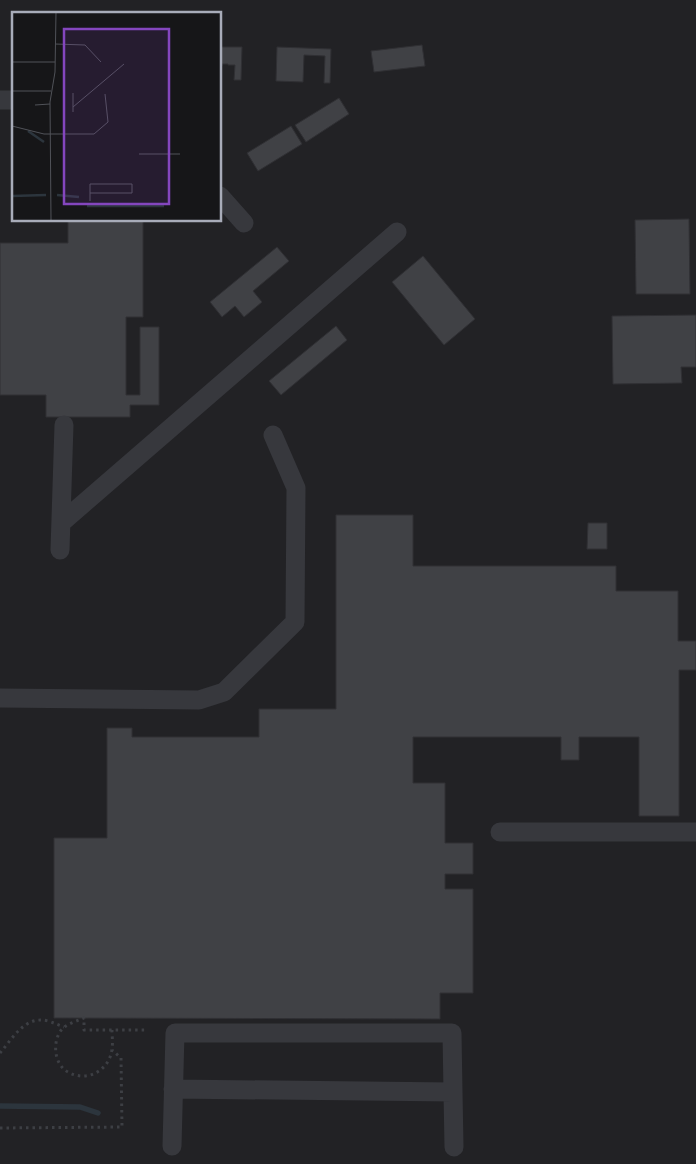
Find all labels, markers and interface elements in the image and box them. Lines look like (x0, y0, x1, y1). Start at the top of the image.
inset map (12, 12, 221, 221)

